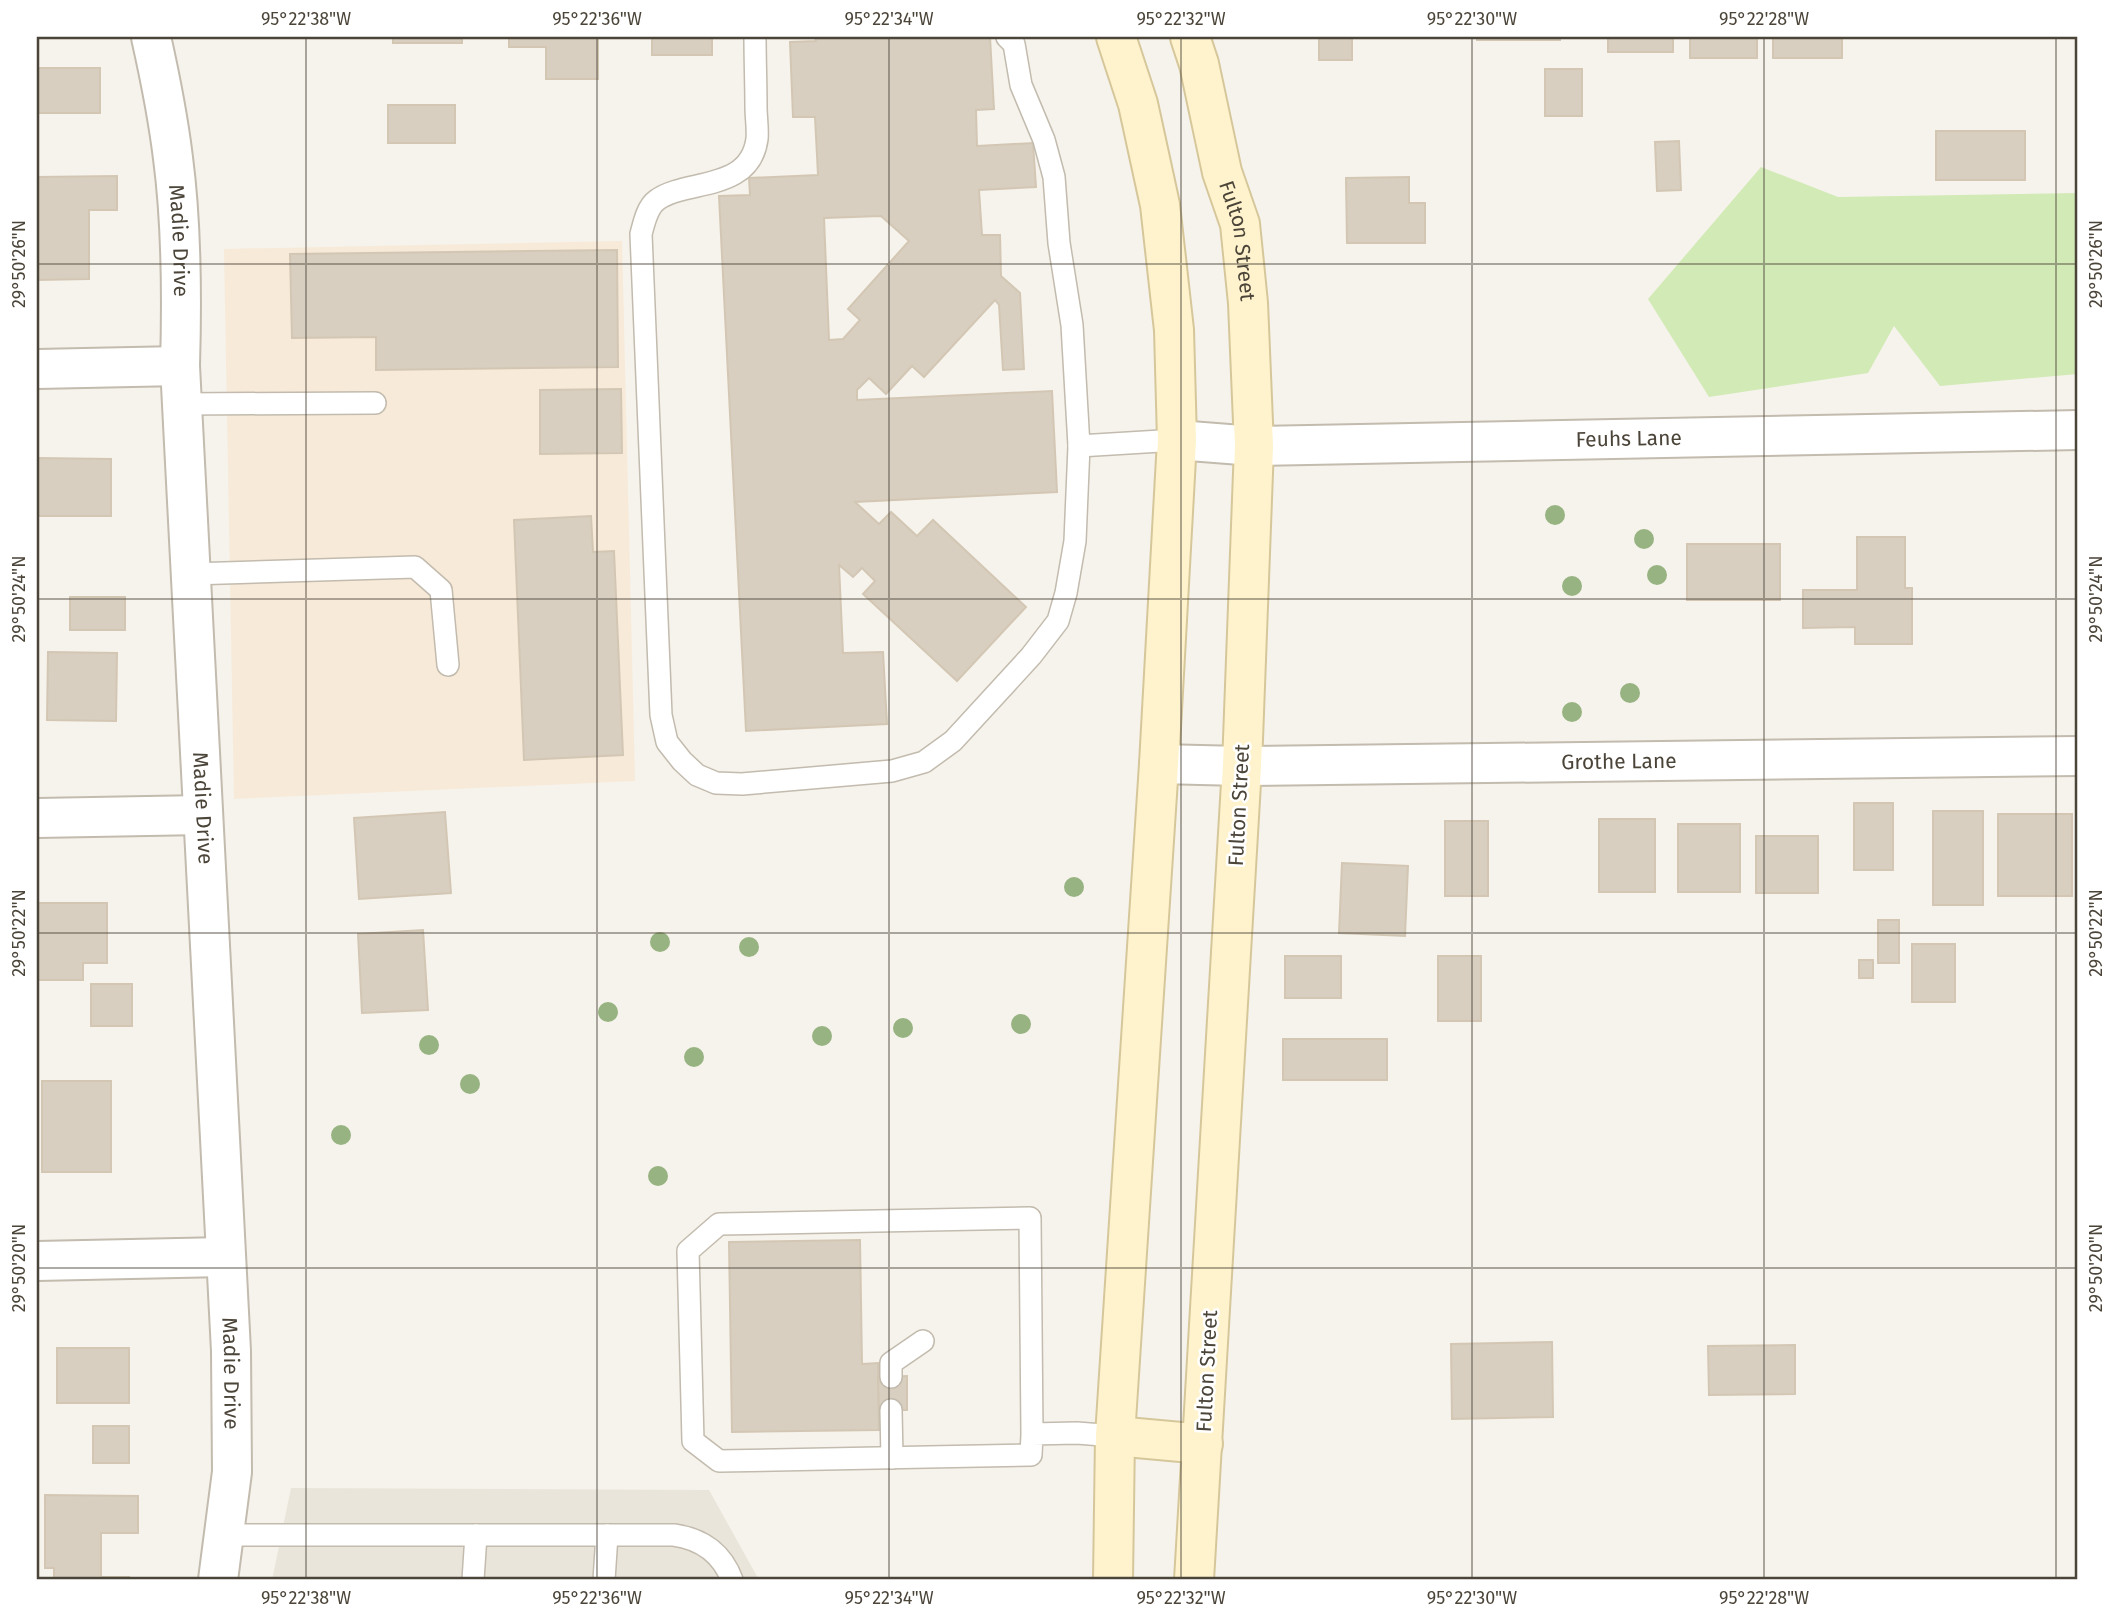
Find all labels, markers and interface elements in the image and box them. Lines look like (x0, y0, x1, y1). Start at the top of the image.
text: 95°22'38"W (261, 8, 351, 30)
text: 95°22'36"W (552, 8, 642, 30)
text: 95°22'34"W (844, 8, 934, 30)
text: 95°22'32"W (1136, 8, 1226, 30)
text: 95°22'30"W (1427, 8, 1517, 30)
text: 95°22'28"W (1719, 8, 1809, 30)
street label: Fulton Street (1213, 177, 1261, 303)
street label: Madie Drive (163, 183, 194, 297)
text: 29°50'26"N (8, 220, 30, 308)
text: 29°50'26"N (2085, 220, 2107, 308)
street label: Feuhs Lane (1575, 425, 1682, 453)
text: 29°50'24"N (8, 556, 30, 643)
text: 29°50'24"N (2085, 556, 2107, 643)
street label: Fulton Street (1223, 743, 1255, 867)
street label: Grothe Lane (1561, 748, 1677, 775)
street label: Madie Drive (187, 751, 219, 865)
text: 29°50'22"N (8, 889, 30, 977)
text: 29°50'22"N (2085, 889, 2107, 977)
text: 29°50'20"N (8, 1224, 30, 1312)
text: 29°50'20"N (2085, 1224, 2107, 1312)
street label: Fulton Street (1191, 1309, 1223, 1433)
street label: Madie Drive (216, 1316, 245, 1430)
text: 95°22'38"W (261, 1587, 351, 1609)
text: 95°22'36"W (552, 1587, 642, 1609)
text: 95°22'34"W (844, 1587, 934, 1609)
text: 95°22'32"W (1136, 1587, 1226, 1609)
text: 95°22'30"W (1427, 1587, 1517, 1609)
text: 95°22'28"W (1719, 1587, 1809, 1609)

